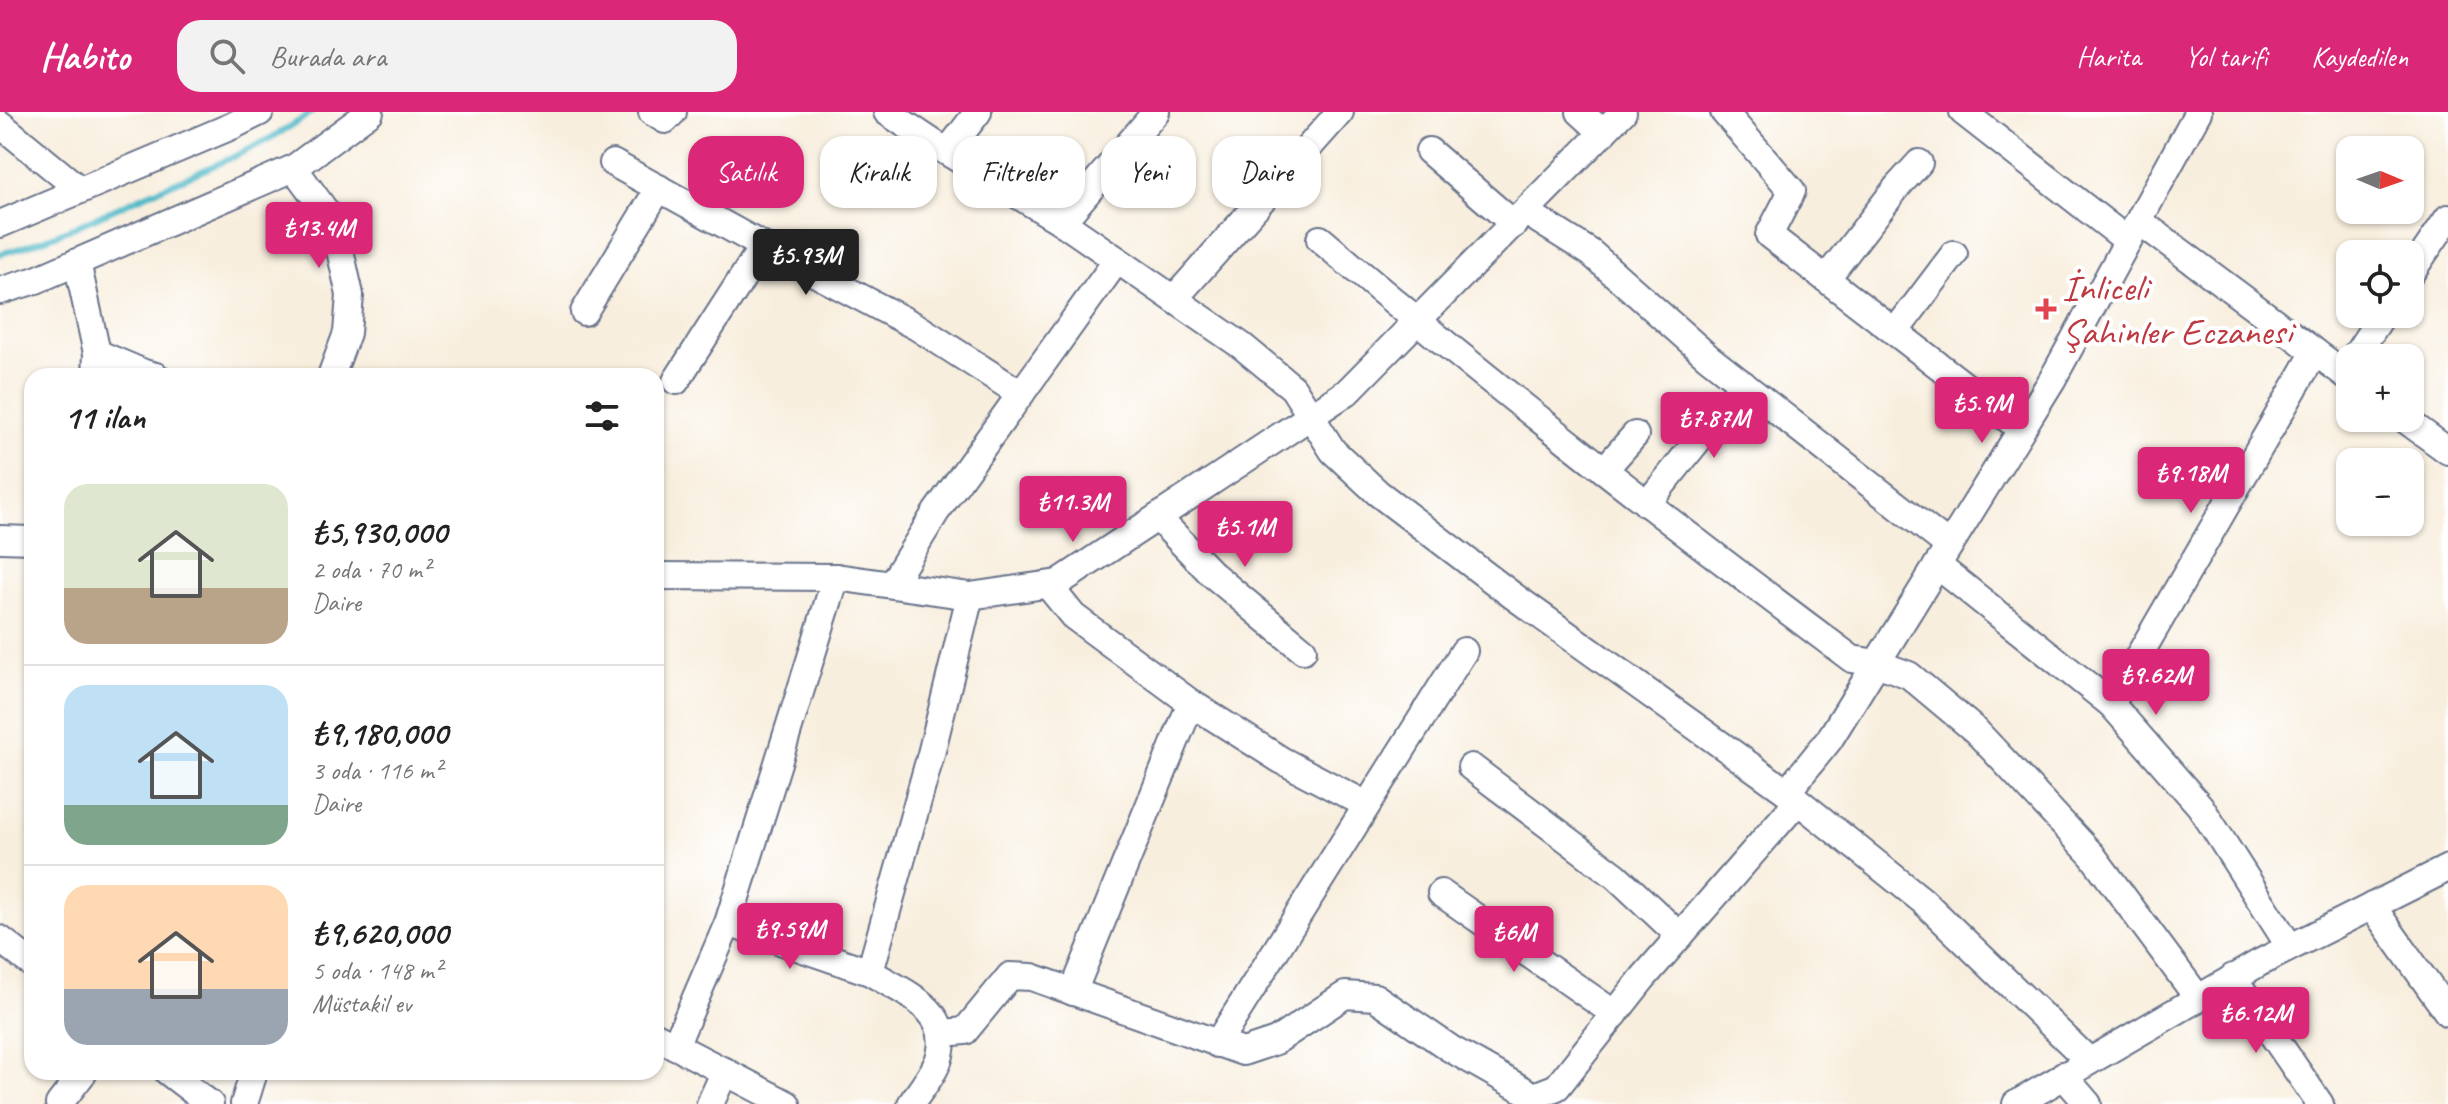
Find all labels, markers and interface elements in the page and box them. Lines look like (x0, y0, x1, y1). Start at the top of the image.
search box (177, 20, 737, 92)
text: Habito (40, 33, 129, 80)
icon: search (205, 34, 249, 78)
text: Burada ara (269, 37, 386, 75)
text: Harita (2077, 39, 2141, 74)
text: Yol tarifi (2185, 39, 2267, 74)
text: Kaydedilen (2311, 39, 2408, 74)
chip: Satılık (688, 136, 804, 208)
chip: Kiralık (820, 136, 937, 208)
chip: Filtreler (953, 136, 1085, 208)
chip: Yeni (1101, 136, 1196, 208)
chip: Daire (1212, 136, 1321, 208)
north arrow (2336, 136, 2424, 224)
map controls (2336, 136, 2424, 536)
pin: ₺13.4M (254, 202, 384, 270)
text: ₺13.4M (284, 211, 354, 244)
pin: ₺5.93M (741, 229, 871, 297)
text: ₺5.93M (771, 238, 841, 271)
button: locate (2336, 240, 2424, 328)
place label: İnliceli Şahinler Eczanesi (2062, 264, 2297, 355)
marker: İnliceli Şahinler Eczanesi (2037, 300, 2055, 318)
button: + (2336, 344, 2424, 432)
pin: ₺5.9M (1926, 377, 2038, 445)
text: ₺5.9M (1953, 386, 2011, 419)
pin: ₺7.87M (1649, 392, 1779, 460)
icon: filters (580, 394, 624, 438)
text: 11 ilan (64, 395, 145, 438)
text: ₺7.87M (1679, 401, 1749, 434)
pin: ₺9.18M (2126, 447, 2256, 515)
button: − (2336, 448, 2424, 536)
text: ₺9.18M (2156, 456, 2226, 489)
pin: ₺11.3M (1008, 476, 1138, 544)
text: ₺11.3M (1038, 485, 1108, 518)
pin: ₺5.1M (1189, 501, 1301, 569)
text: ₺5,930,000 (312, 510, 447, 553)
text: ₺5.1M (1216, 510, 1274, 543)
icon: home (128, 516, 224, 612)
text: 2 oda · 70 m² (312, 553, 430, 586)
text: Daire (312, 586, 361, 619)
pin: ₺9.62M (2091, 649, 2221, 717)
text: ₺9.62M (2120, 658, 2192, 691)
text: ₺9,180,000 (312, 711, 447, 754)
icon: home (128, 717, 224, 813)
text: 3 oda · 116 m² (312, 754, 442, 787)
text: Daire (312, 787, 361, 820)
pin: ₺9.59M (725, 903, 855, 971)
pin: ₺6M (1475, 906, 1553, 974)
text: ₺9,620,000 (312, 911, 448, 954)
text: ₺9.59M (755, 912, 825, 945)
text: ₺6M (1493, 915, 1535, 948)
icon: home (128, 917, 224, 1013)
text: 5 oda · 148 m² (312, 954, 442, 987)
text: Müstakil ev (312, 987, 411, 1020)
pin: ₺6.12M (2191, 987, 2321, 1055)
text: ₺6.12M (2220, 996, 2292, 1029)

